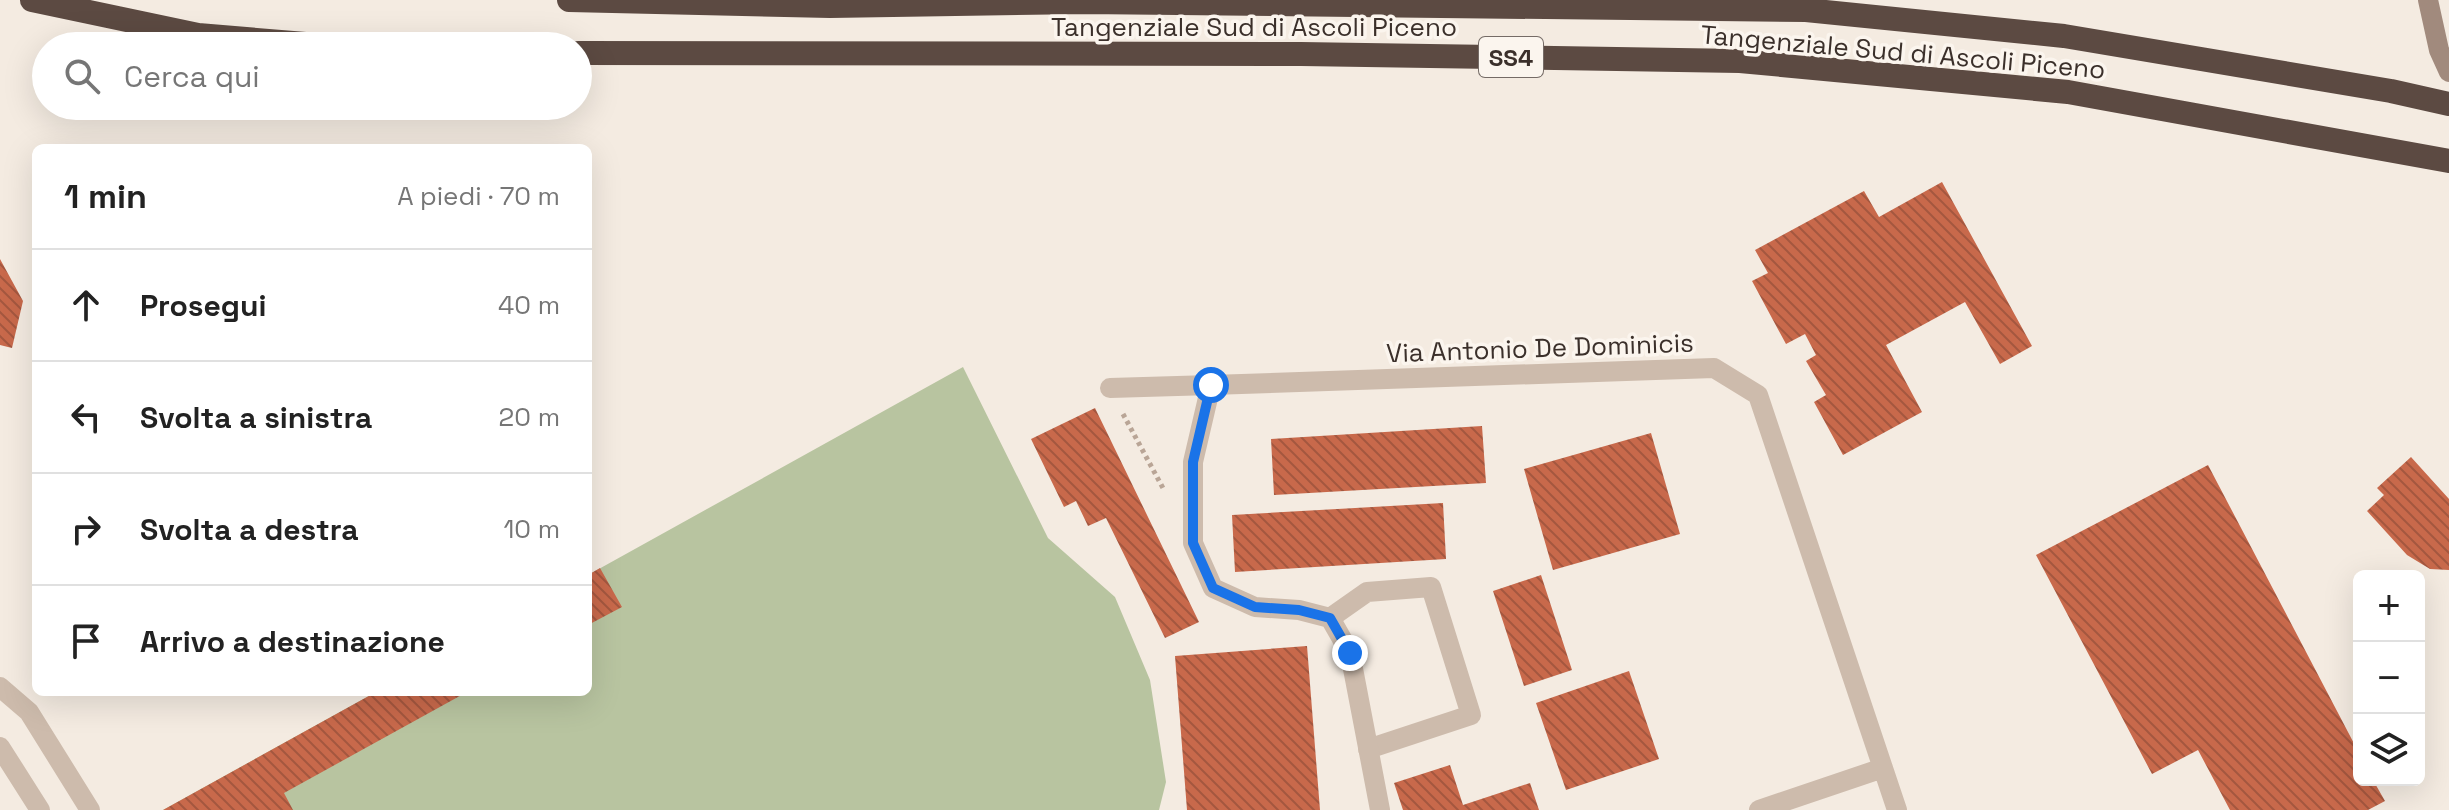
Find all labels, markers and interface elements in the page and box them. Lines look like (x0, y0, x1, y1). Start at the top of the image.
street label: Tangenziale Sud di Ascoli Piceno (1051, 10, 1457, 44)
street label: Tangenziale Sud di Ascoli Piceno (1699, 17, 2107, 87)
search box (32, 32, 592, 120)
road number: SS4 (1479, 37, 1543, 77)
icon: search (60, 54, 104, 98)
text: Cerca qui (124, 57, 260, 96)
text: 1 min (64, 175, 147, 218)
text: A piedi · 70 m (397, 179, 560, 213)
icon: ahead (64, 283, 108, 327)
text: Prosegui (140, 286, 266, 325)
text: 40 m (498, 288, 560, 322)
street label: Via Antonio De Dominicis (1386, 326, 1694, 370)
route start (1193, 367, 1229, 403)
icon: left (64, 395, 108, 439)
text: Svolta a sinistra (140, 398, 372, 437)
text: 20 m (499, 400, 560, 434)
icon: right (64, 507, 108, 551)
text: Svolta a destra (140, 510, 359, 549)
text: 10 m (503, 512, 560, 546)
map controls (2353, 570, 2425, 786)
button: + (2353, 570, 2425, 642)
icon: arrive (64, 619, 108, 663)
text: Arrivo a destinazione (140, 622, 445, 661)
route end (1332, 635, 1368, 671)
button: − (2353, 642, 2425, 714)
button: layers (2353, 714, 2425, 786)

